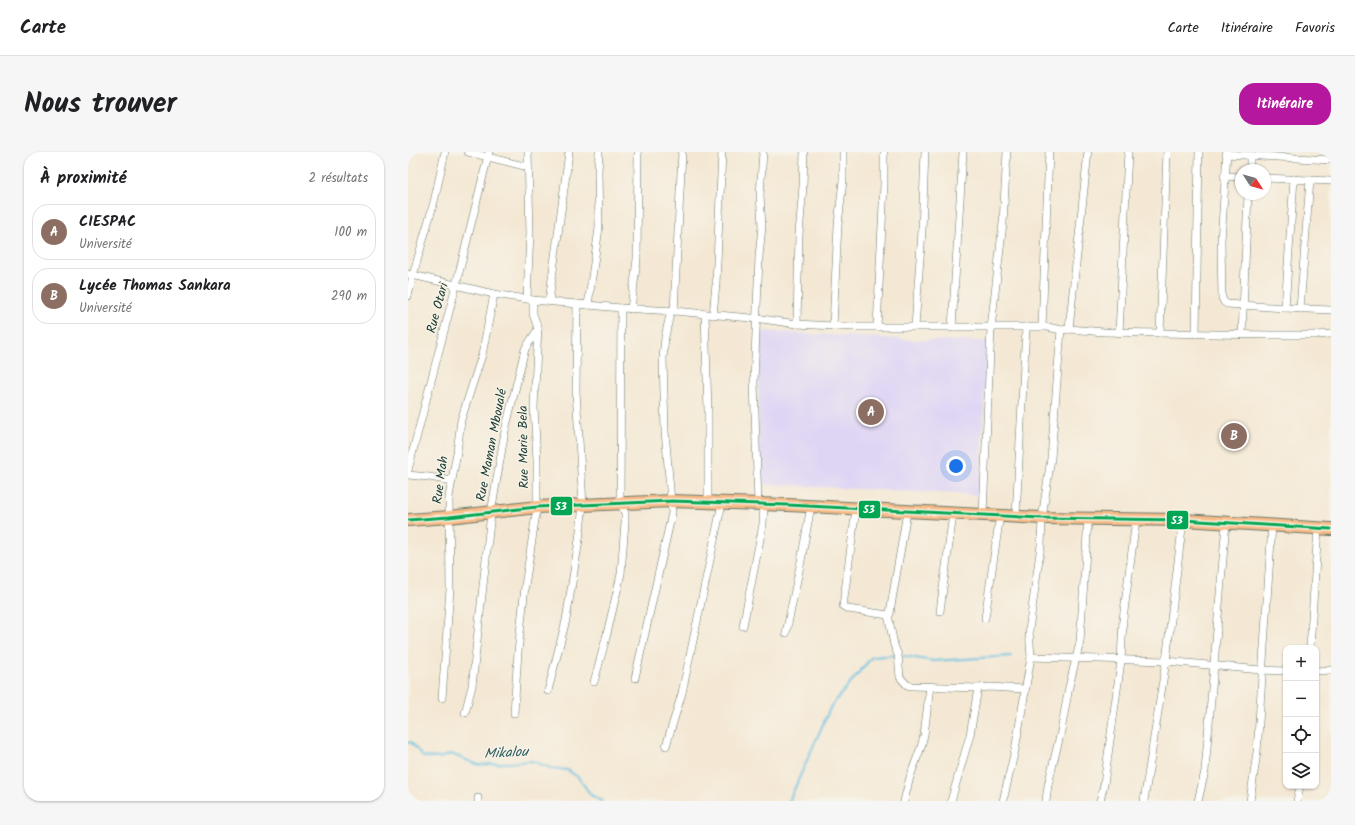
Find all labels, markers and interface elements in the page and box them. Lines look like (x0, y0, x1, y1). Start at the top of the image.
text: Carte (20, 13, 66, 43)
text: Carte (1167, 17, 1199, 39)
text: Itinéraire (1221, 17, 1273, 39)
text: Favoris (1295, 17, 1335, 39)
text: Nous trouver (24, 82, 177, 127)
button: Itinéraire (1239, 83, 1331, 125)
north arrow (1235, 164, 1271, 200)
text: À proximité (40, 165, 127, 192)
text: 2 résultats (309, 168, 368, 189)
text: CIESPAC (79, 210, 136, 234)
text: A (50, 222, 58, 243)
text: 100 m (334, 222, 367, 243)
text: Université (79, 234, 132, 255)
text: Lycée Thomas Sankara (79, 274, 231, 298)
street label: Rue Otari (421, 280, 455, 336)
text: B (50, 286, 58, 307)
text: 290 m (331, 286, 367, 307)
text: Université (79, 298, 132, 319)
street label: Rue Maman Mboualé (471, 386, 513, 503)
pin: A (858, 397, 884, 427)
street label: Rue Marie Bela (513, 405, 535, 489)
pin: B (1221, 421, 1247, 451)
street label: Rue Mah (427, 455, 455, 505)
your location (946, 456, 966, 476)
line badge: 53 (550, 496, 573, 516)
text: 53 (554, 498, 567, 516)
line badge: 53 (858, 500, 881, 519)
text: 53 (862, 501, 875, 519)
line badge: 53 (1166, 510, 1189, 530)
text: 53 (1170, 512, 1183, 530)
map controls (1283, 645, 1319, 789)
button: + (1283, 645, 1319, 681)
button: − (1283, 681, 1319, 717)
button: locate (1283, 717, 1319, 753)
water label: Mikalou (483, 741, 531, 765)
button: layers (1283, 753, 1319, 789)

